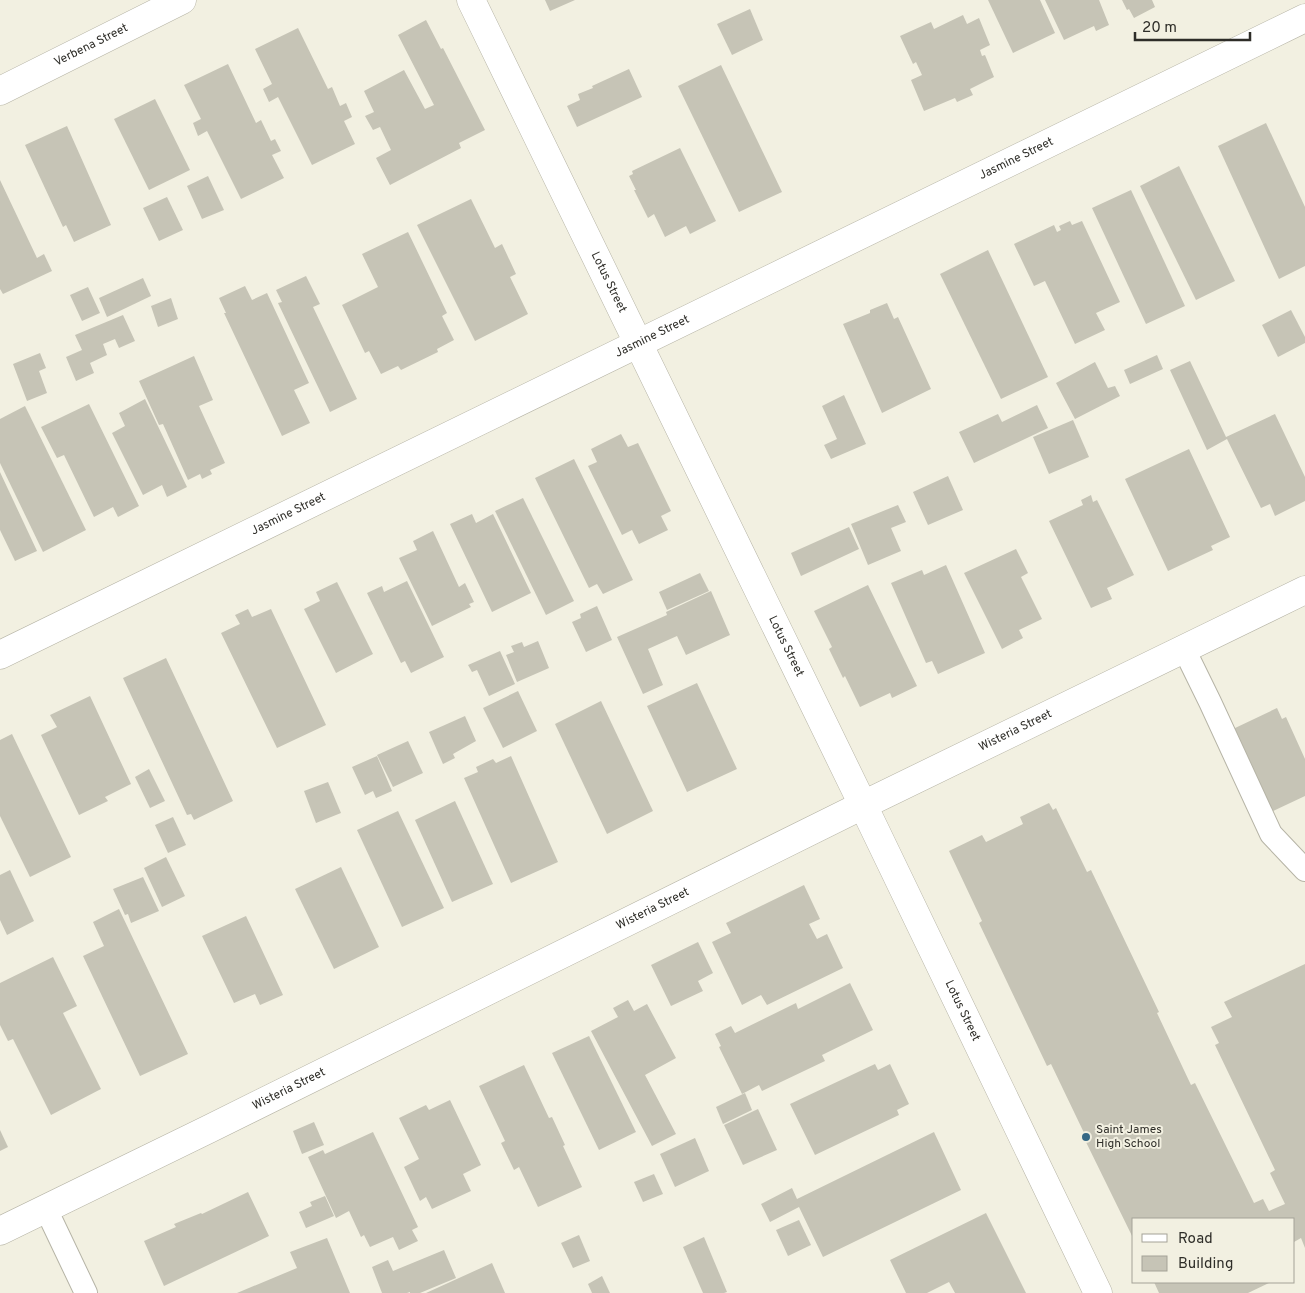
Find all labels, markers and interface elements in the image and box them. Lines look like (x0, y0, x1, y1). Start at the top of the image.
scale bar (1135, 10, 1250, 42)
text: 20 m (1142, 19, 1177, 38)
street label: Verbena Street (52, 20, 131, 71)
street label: Jasmine Street (976, 134, 1056, 184)
street label: Lotus Street (587, 249, 630, 315)
street label: Jasmine Street (612, 312, 692, 362)
street label: Jasmine Street (249, 489, 328, 539)
street label: Lotus Street (764, 613, 807, 680)
street label: Wisteria Street (976, 706, 1055, 755)
street label: Wisteria Street (614, 884, 692, 934)
street label: Lotus Street (941, 978, 984, 1044)
street label: Wisteria Street (250, 1064, 328, 1114)
place label: Saint James High School (1096, 1122, 1162, 1152)
marker: Saint James High School (1080, 1131, 1092, 1143)
legend (1132, 1218, 1295, 1283)
text: Road (1178, 1230, 1213, 1249)
text: Building (1178, 1255, 1233, 1274)

